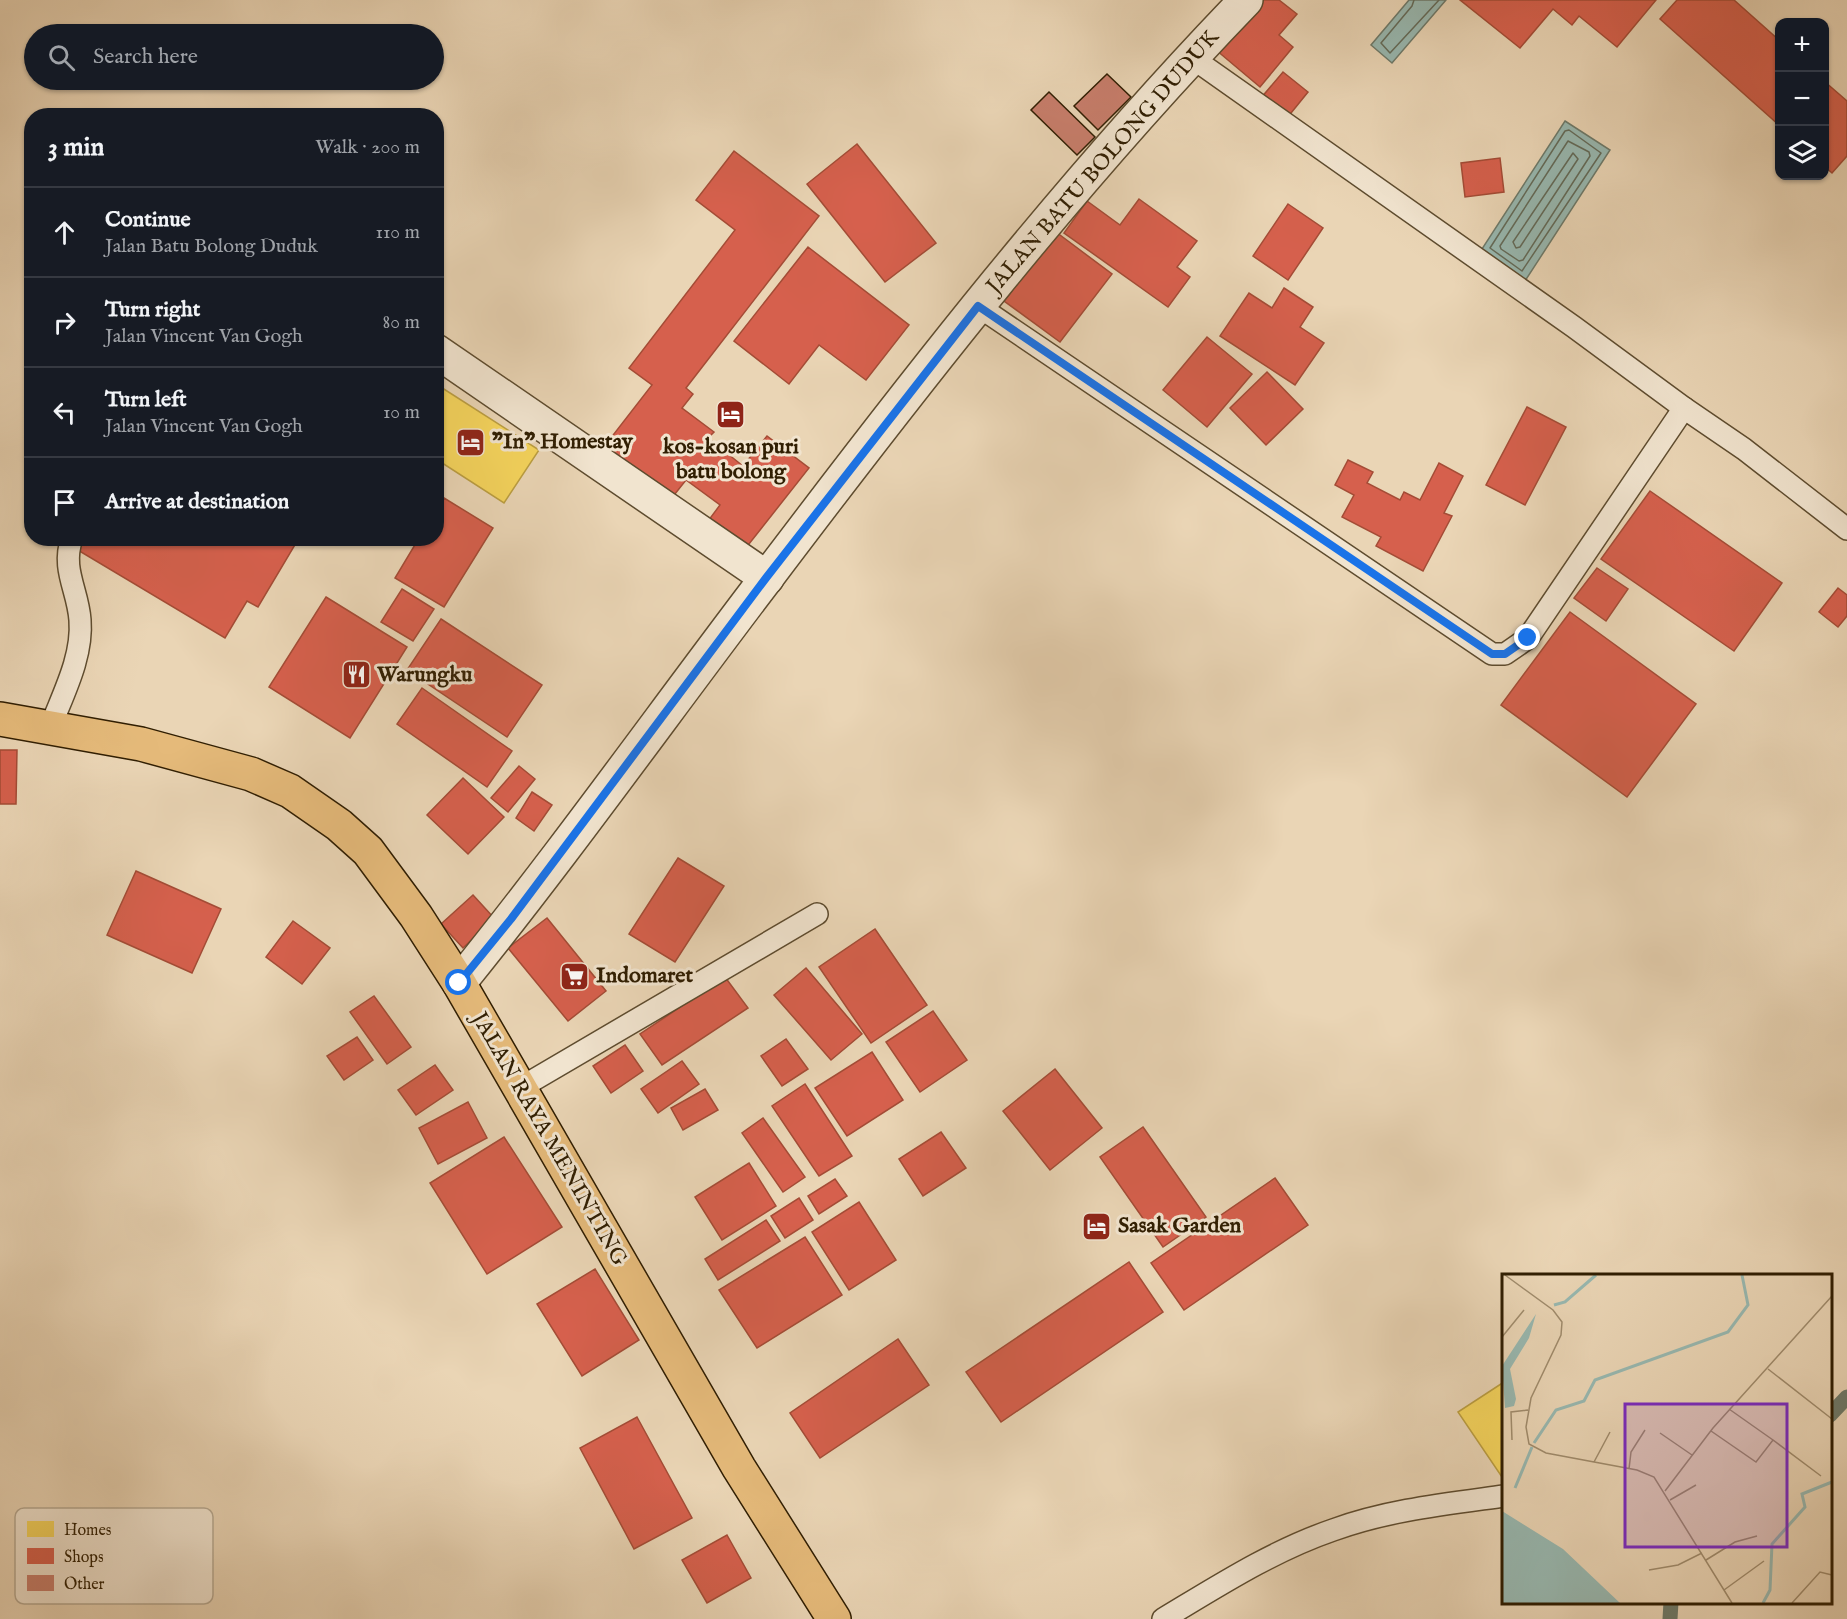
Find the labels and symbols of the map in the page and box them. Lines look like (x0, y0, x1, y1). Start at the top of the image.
street label: JALAN BATU BOLONG DUDUK (979, 23, 1226, 302)
hotel icon: kos-kosan puri batu bolong (715, 399, 747, 431)
hotel icon: "In" Homestay (455, 426, 487, 458)
place label: "In" Homestay (492, 428, 634, 456)
place label: kos-kosan puri batu bolong (662, 433, 799, 486)
route end (1514, 624, 1540, 650)
restaurant icon: Warungku (340, 659, 372, 691)
place label: Warungku (376, 661, 473, 689)
supermarket icon: Indomaret (559, 960, 591, 992)
place label: Indomaret (596, 962, 693, 990)
route start (445, 969, 471, 995)
street label: JALAN RAYA MENINTING (463, 1005, 633, 1271)
hotel icon: Sasak Garden (1081, 1210, 1113, 1242)
place label: Sasak Garden (1118, 1212, 1242, 1240)
inset map (1502, 1274, 1832, 1604)
legend (15, 1508, 213, 1604)
text: Homes (64, 1521, 112, 1541)
text: Shops (64, 1548, 104, 1568)
text: Other (64, 1575, 105, 1595)

